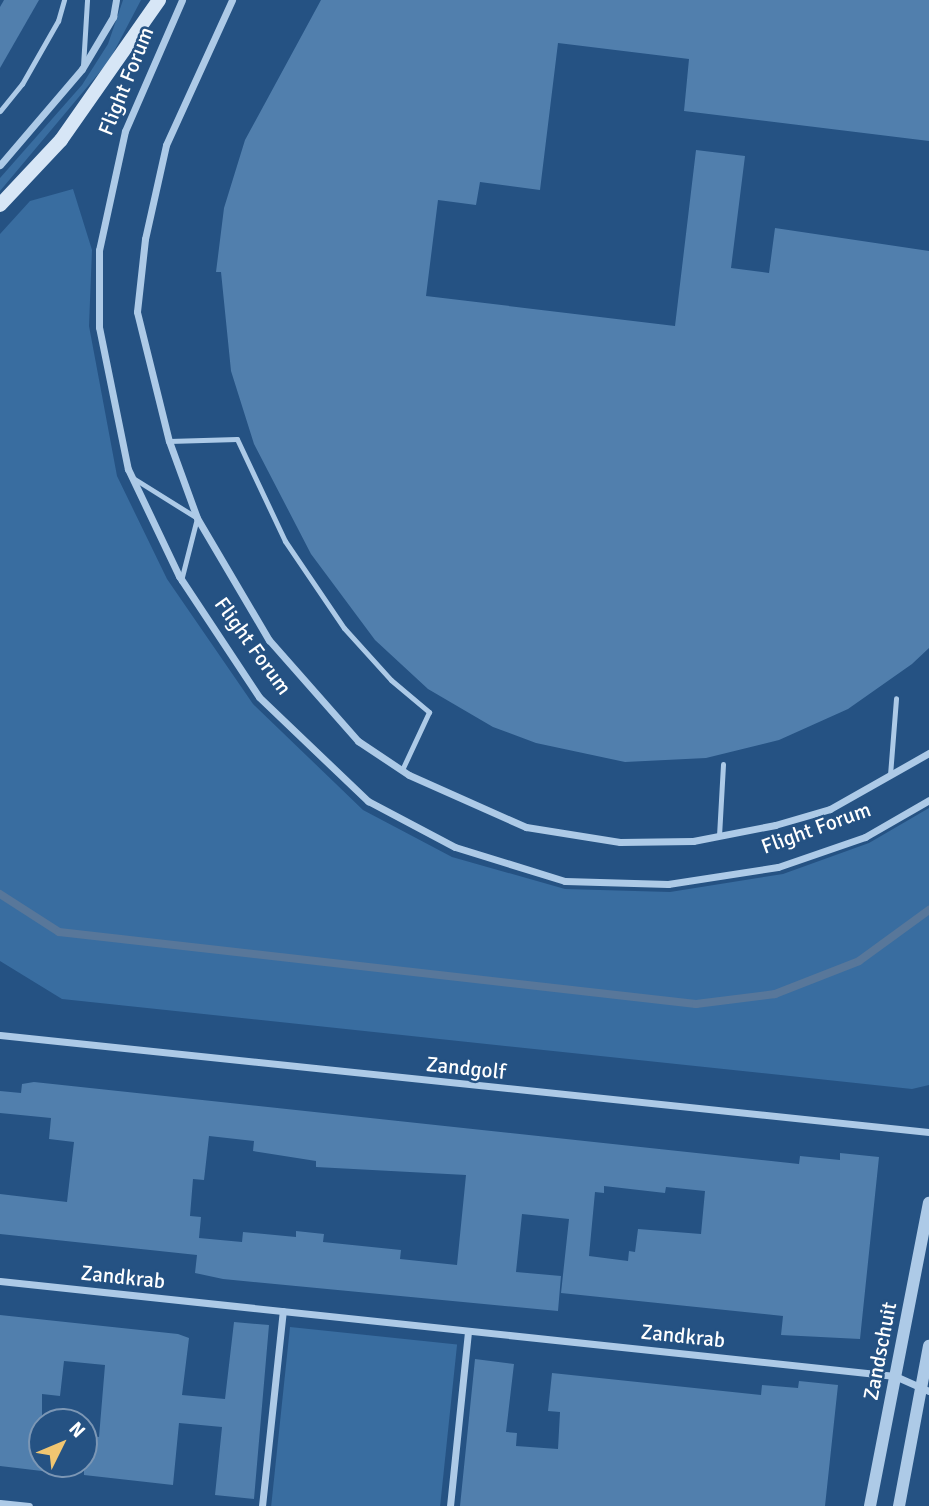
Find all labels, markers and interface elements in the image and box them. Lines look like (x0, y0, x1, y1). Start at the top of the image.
street label: Flight Forum (93, 23, 159, 139)
street label: Flight Forum (209, 592, 297, 700)
street label: Flight Forum (758, 797, 874, 859)
street label: Zandgolf (425, 1051, 507, 1085)
street label: Zandkrab (80, 1260, 166, 1294)
street label: Zandschuit (858, 1300, 902, 1402)
street label: Zandkrab (640, 1319, 726, 1353)
north arrow (28, 1408, 98, 1478)
text: N (64, 1417, 90, 1443)

